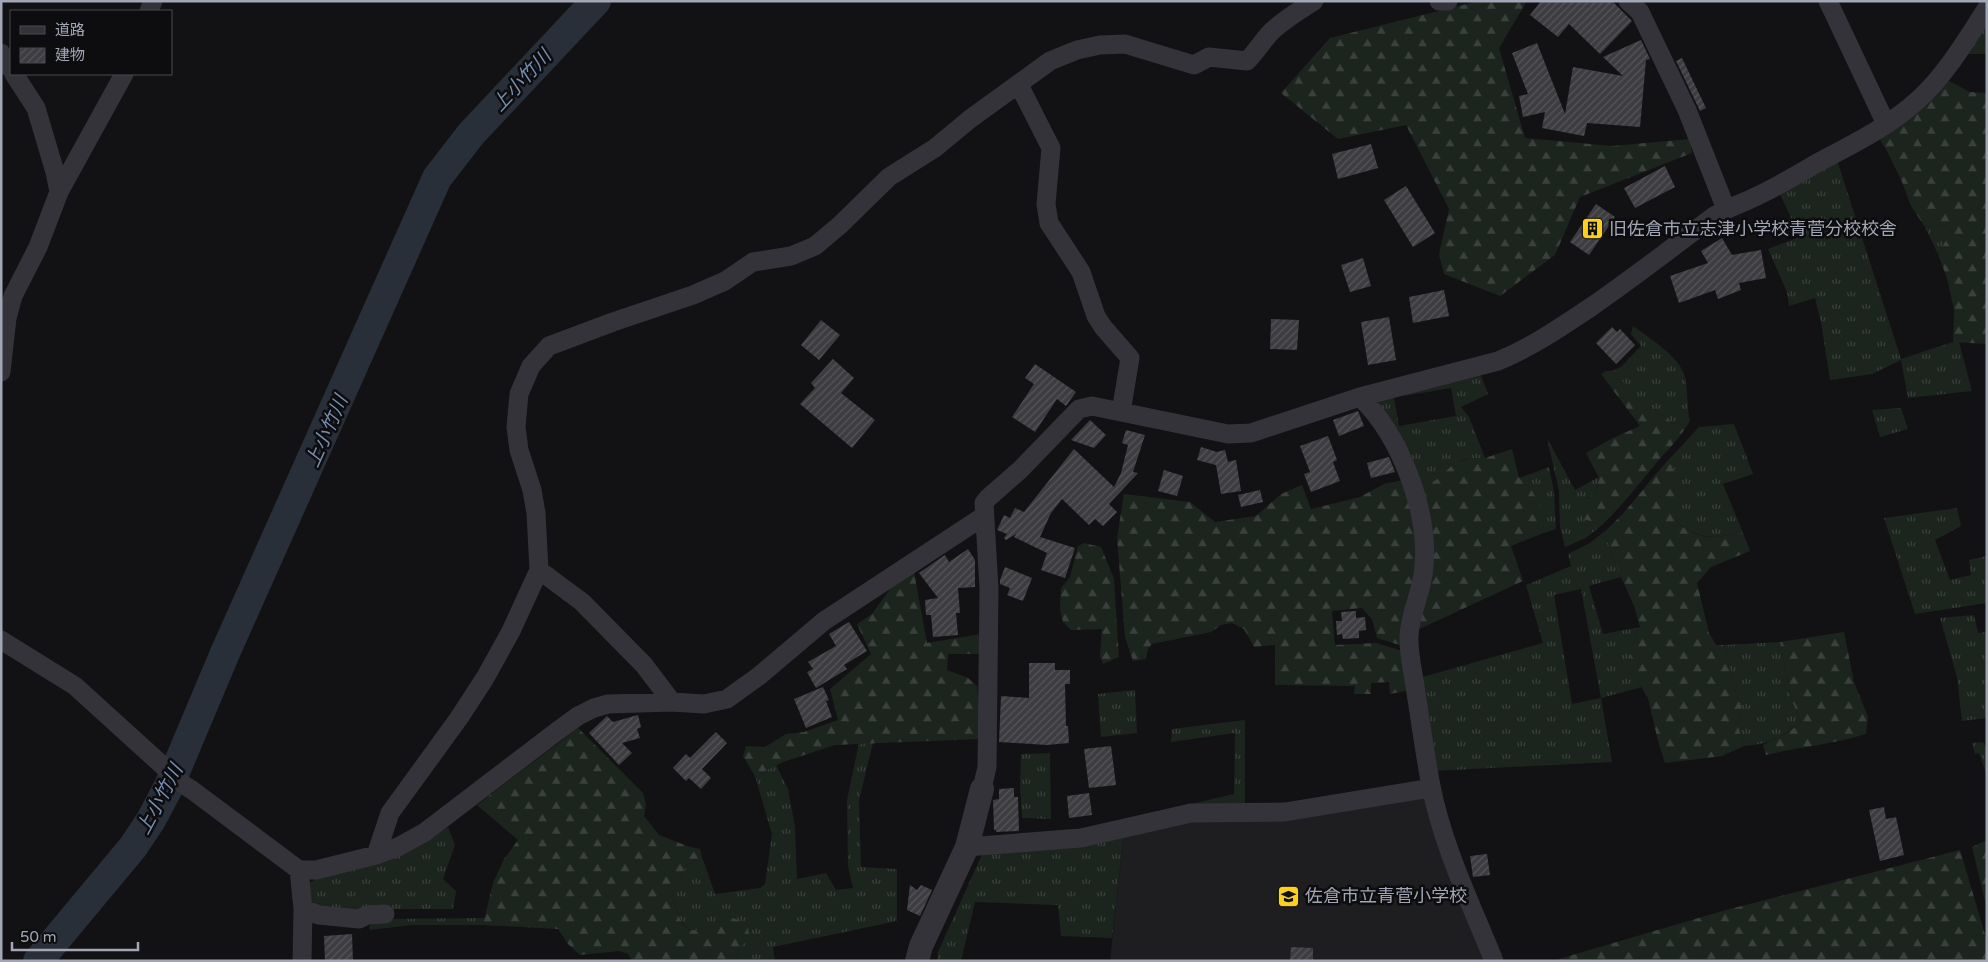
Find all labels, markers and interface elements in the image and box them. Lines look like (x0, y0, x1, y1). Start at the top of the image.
legend (10, 10, 172, 75)
text: 道路 (55, 21, 85, 39)
water label: 上小竹川 (488, 44, 557, 116)
text: 建物 (55, 46, 85, 64)
building icon: 旧佐倉市立志津小学校青菅分校校舎 (1581, 217, 1605, 241)
place label: 旧佐倉市立志津小学校青菅分校校舎 (1609, 218, 1897, 240)
water label: 上小竹川 (301, 390, 353, 471)
water label: 上小竹川 (132, 759, 188, 838)
school or university icon: 佐倉市立青菅小学校 (1277, 884, 1301, 908)
place label: 佐倉市立青菅小学校 (1305, 885, 1467, 907)
scale bar (12, 920, 139, 952)
text: 50 m (20, 928, 57, 946)

